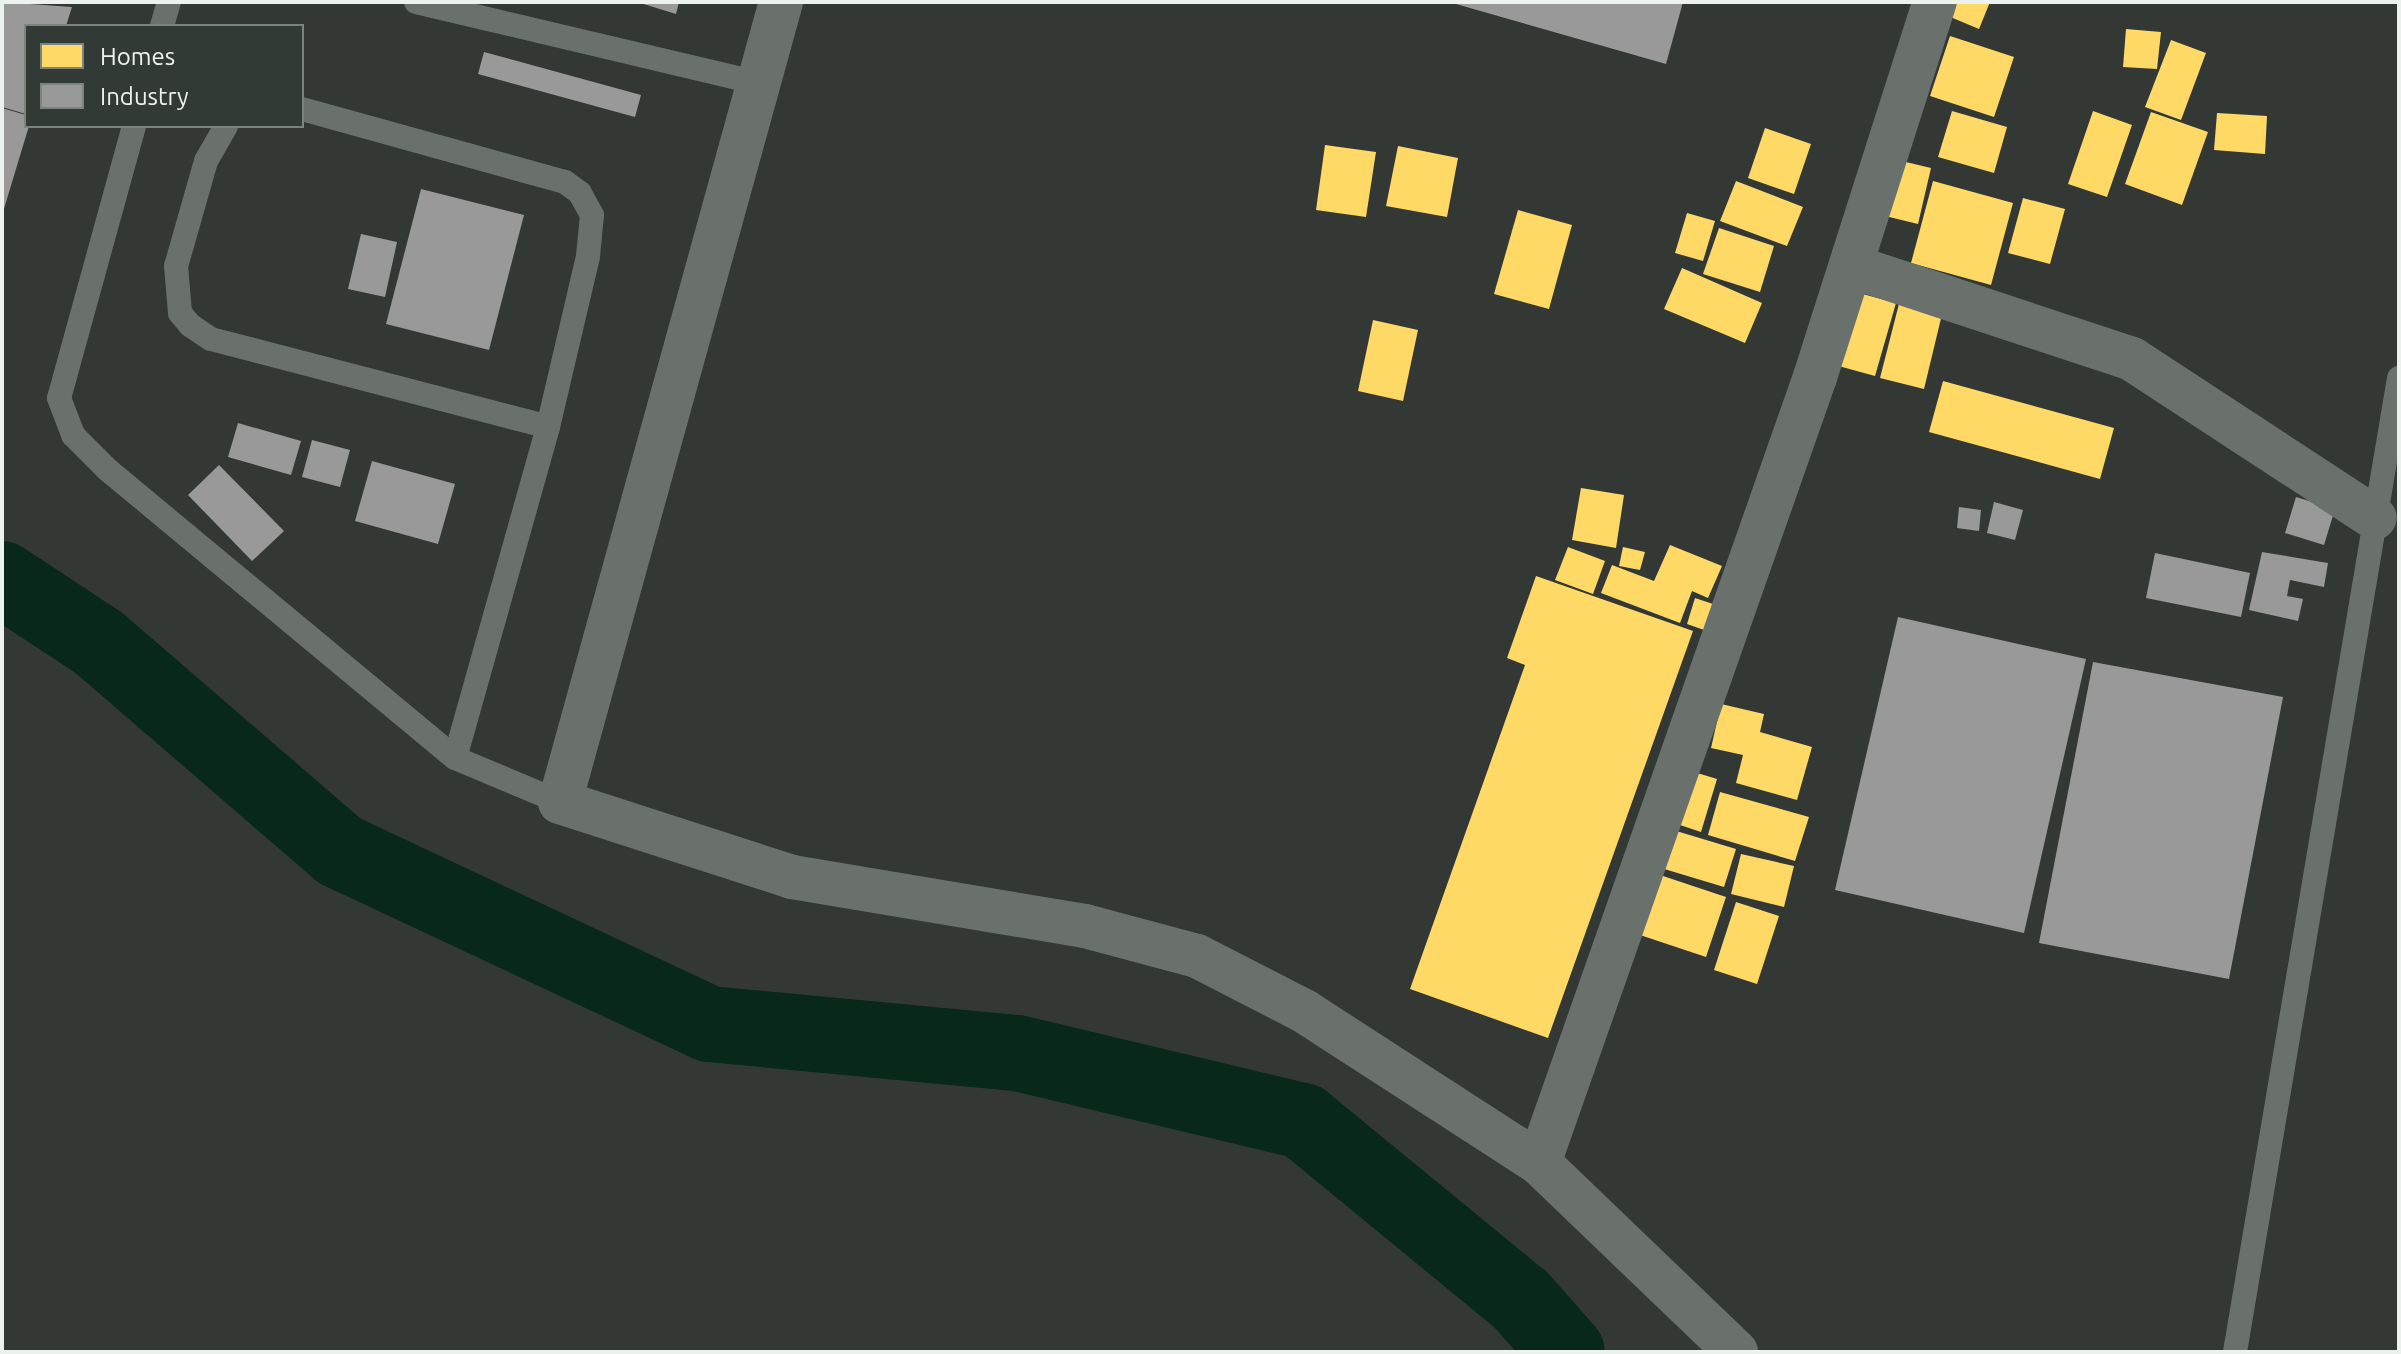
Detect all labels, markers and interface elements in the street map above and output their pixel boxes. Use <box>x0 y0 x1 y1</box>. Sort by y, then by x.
legend <box>24 24 304 128</box>
text: Homes <box>100 43 175 70</box>
text: Industry <box>100 83 189 110</box>

